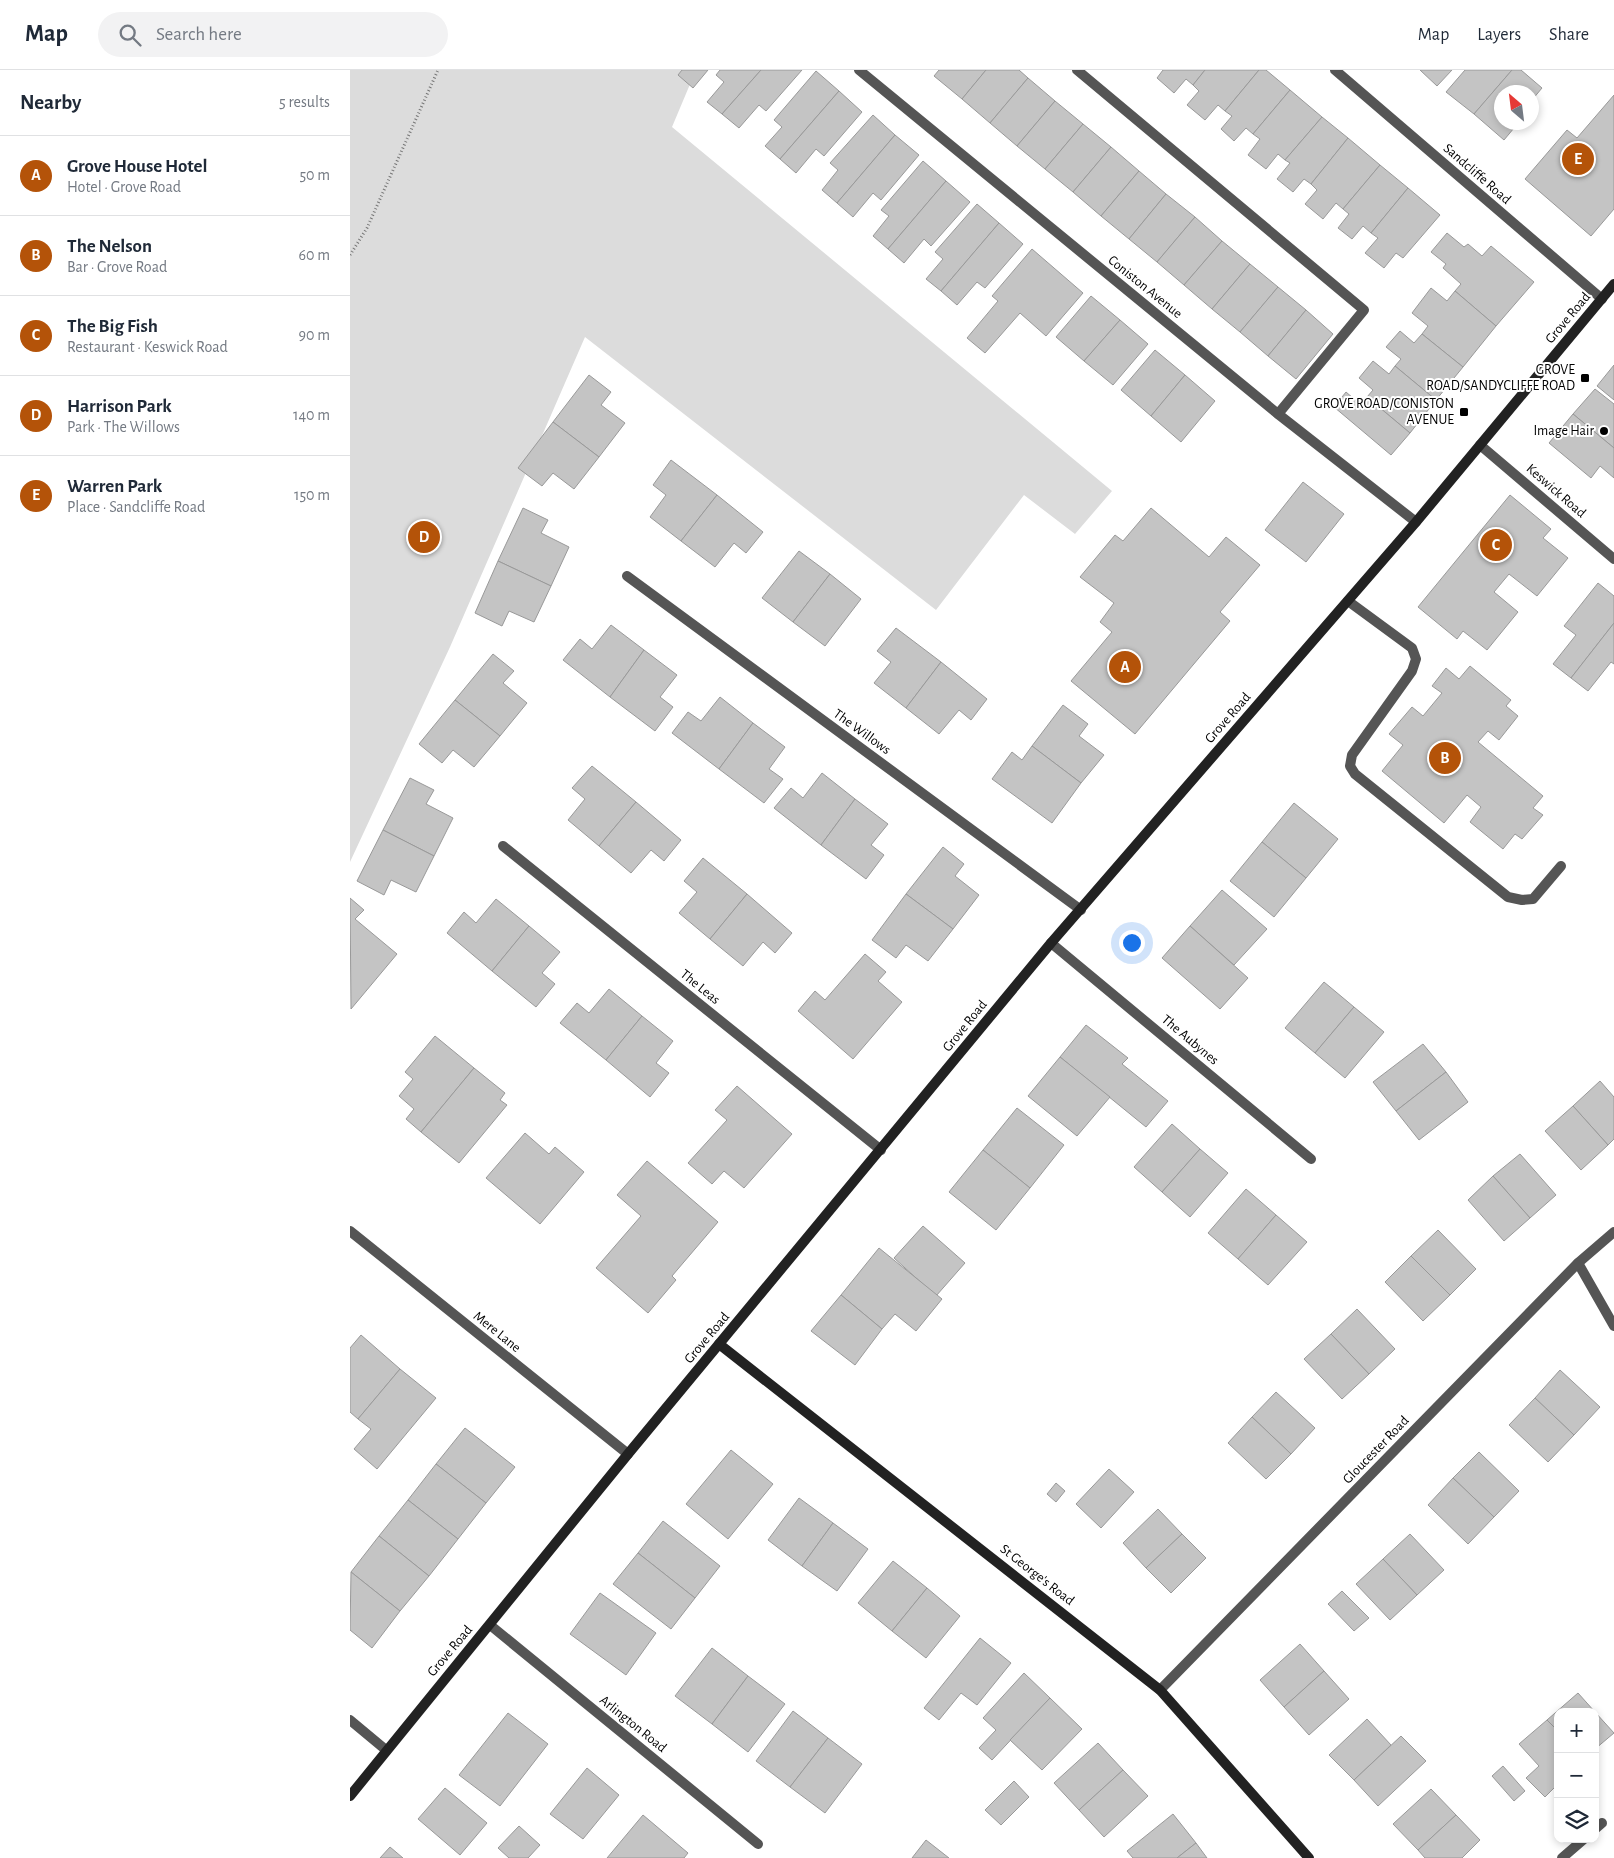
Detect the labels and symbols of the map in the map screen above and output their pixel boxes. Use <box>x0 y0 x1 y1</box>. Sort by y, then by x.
north arrow <box>1494 85 1539 130</box>
pin: E <box>1562 140 1594 178</box>
street label: Sandcliffe Road <box>1441 141 1513 207</box>
street label: Coniston Avenue <box>1105 253 1185 321</box>
street label: Grove Road <box>1543 290 1593 346</box>
place label: GROVE ROAD/SANDYCLIFFE ROAD <box>1426 363 1575 393</box>
marker: GROVE ROAD/SANDYCLIFFE ROAD <box>1579 372 1591 384</box>
place label: GROVE ROAD/CONISTON AVENUE <box>1314 397 1454 427</box>
marker: GROVE ROAD/CONISTON AVENUE <box>1458 406 1470 418</box>
place label: Image Hair <box>1533 424 1594 438</box>
marker: Image Hair <box>1598 425 1610 437</box>
street label: Keswick Road <box>1524 462 1588 520</box>
pin: D <box>408 518 440 556</box>
pin: C <box>1480 526 1512 564</box>
pin: A <box>1109 648 1141 686</box>
street label: Grove Road <box>1202 690 1254 746</box>
street label: The Willows <box>831 707 893 757</box>
pin: B <box>1429 739 1461 777</box>
your location <box>1119 930 1145 956</box>
street label: The Leas <box>678 967 722 1007</box>
street label: Grove Road <box>940 998 990 1054</box>
street label: The Aubynes <box>1159 1012 1221 1068</box>
street label: Mere Lane <box>471 1309 523 1355</box>
street label: Grove Road <box>682 1310 732 1366</box>
street label: Gloucester Road <box>1340 1413 1412 1487</box>
street label: St George's Road <box>997 1542 1077 1608</box>
street label: Grove Road <box>425 1623 475 1679</box>
street label: Arlington Road <box>597 1693 669 1755</box>

